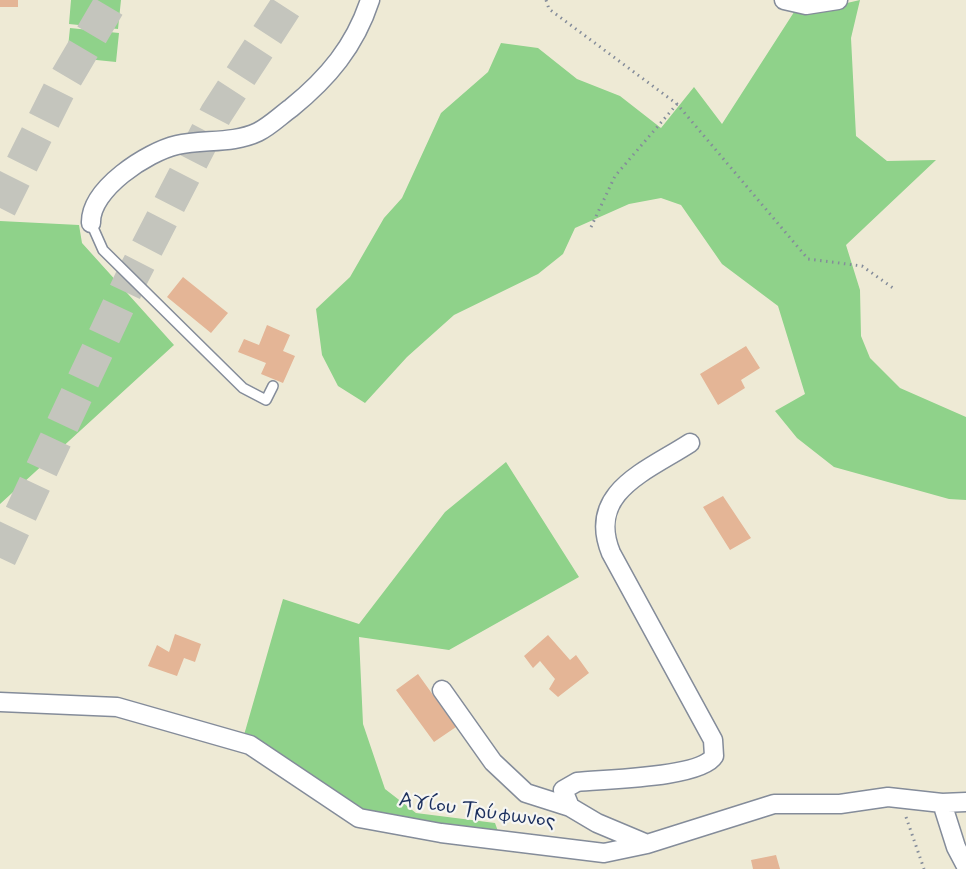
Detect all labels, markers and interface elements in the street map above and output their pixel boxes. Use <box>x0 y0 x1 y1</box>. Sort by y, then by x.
street label: Αγίου Τρύφωνος <box>397 788 557 836</box>

